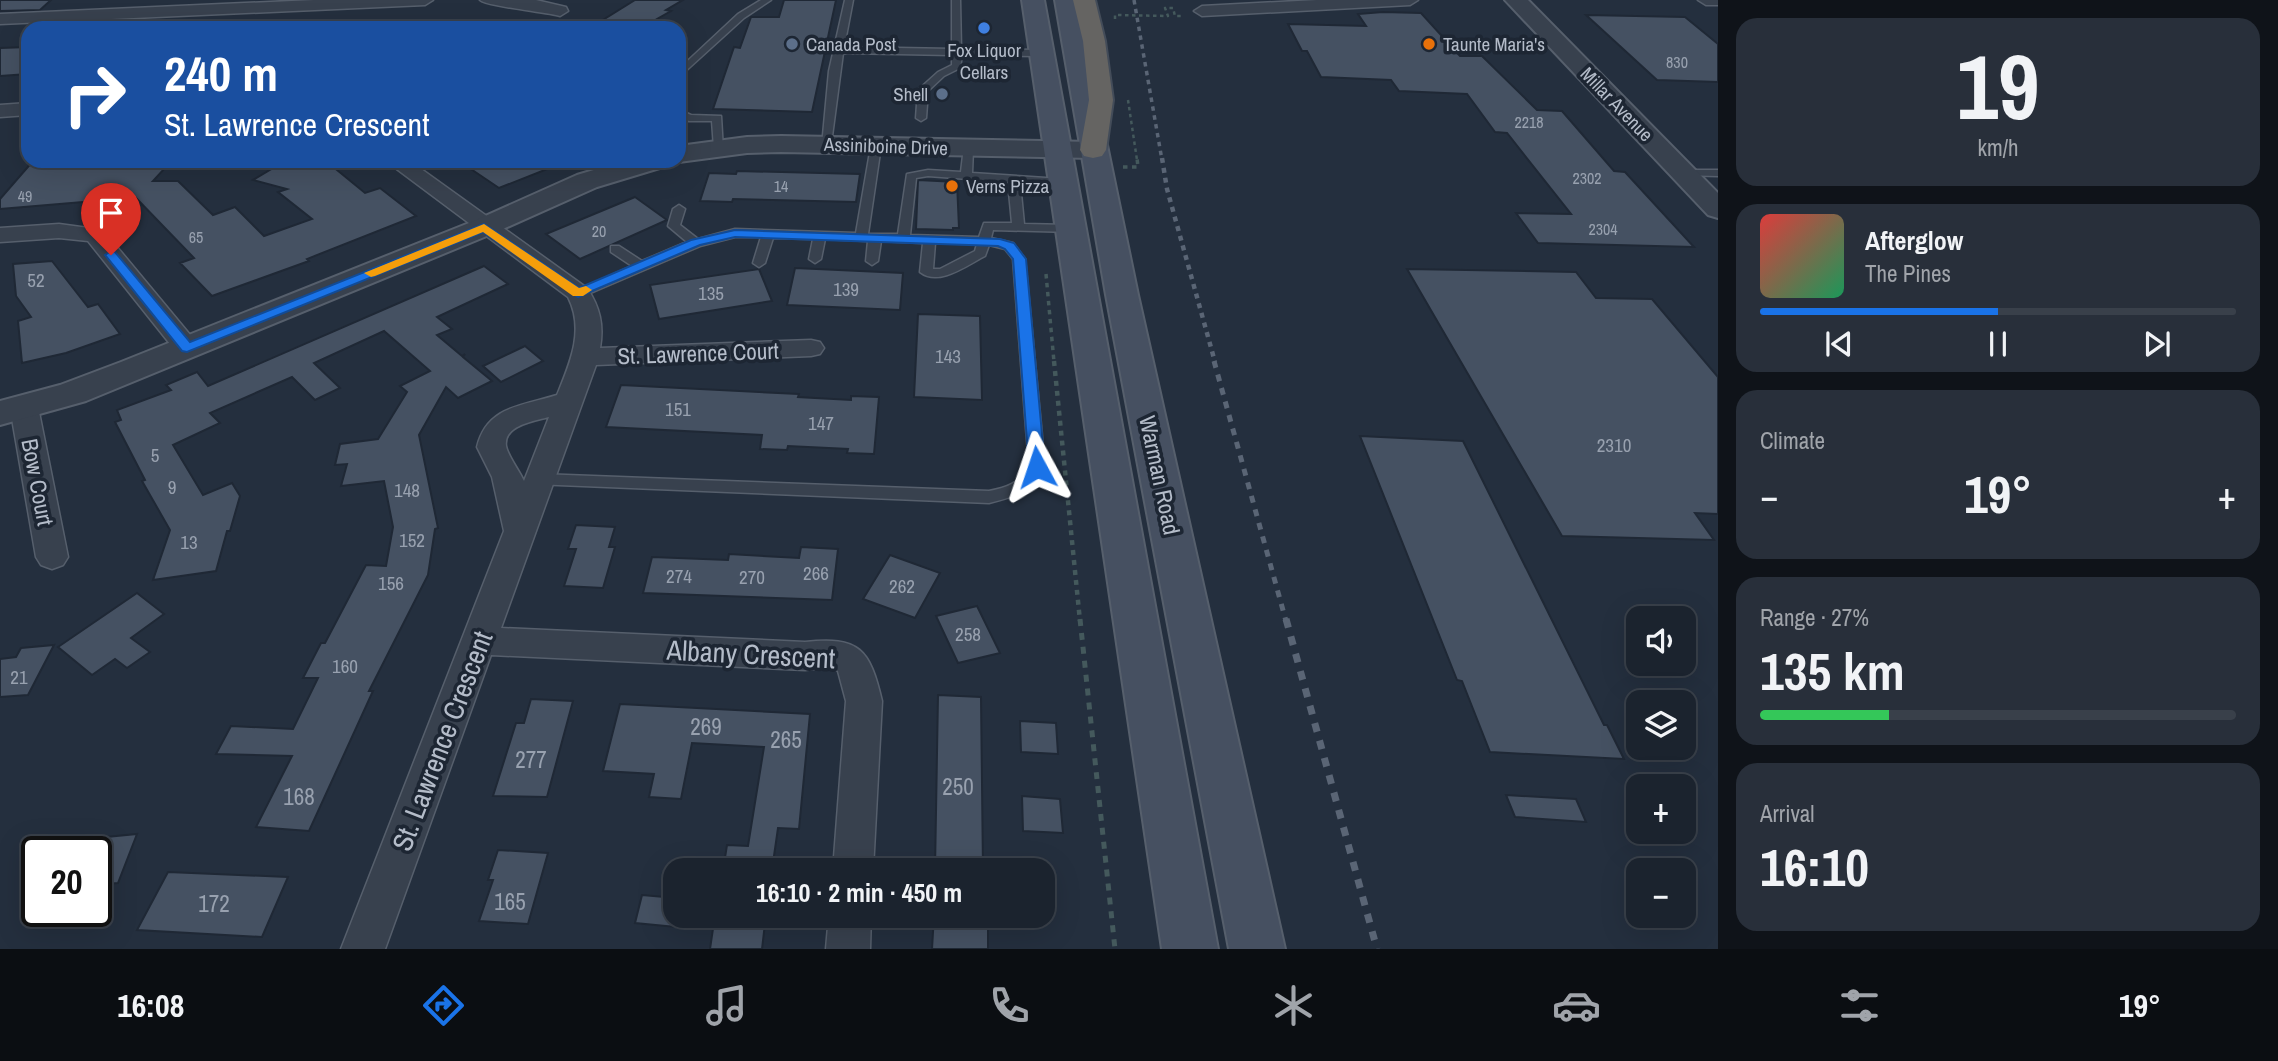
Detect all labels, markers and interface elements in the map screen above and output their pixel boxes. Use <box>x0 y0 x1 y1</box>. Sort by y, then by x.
marker: Fox Liquor Cellars <box>976 20 992 36</box>
text: 19 <box>1957 25 2040 147</box>
place label: Canada Post <box>806 31 897 57</box>
place label: Taunte Maria's <box>1443 31 1545 57</box>
marker: Canada Post <box>784 36 800 52</box>
marker: Taunte Maria's <box>1421 36 1437 52</box>
place label: Fox Liquor Cellars <box>947 37 1022 85</box>
text: 240 m <box>164 40 278 106</box>
icon: right <box>49 49 140 140</box>
house number: 830 <box>1666 51 1688 73</box>
street label: Millar Avenue <box>1575 61 1659 147</box>
place label: Shell <box>893 81 928 107</box>
marker: Shell <box>934 86 950 102</box>
text: St. Lawrence Crescent <box>164 103 429 146</box>
house number: 2218 <box>1514 111 1544 133</box>
street label: Assiniboine Drive <box>823 131 948 161</box>
text: km/h <box>1978 132 2018 163</box>
house number: 2302 <box>1572 167 1602 189</box>
place label: Verns Pizza <box>966 173 1049 199</box>
house number: 14 <box>774 175 788 197</box>
marker: Verns Pizza <box>944 178 960 194</box>
pin <box>81 183 141 255</box>
house number: 49 <box>18 185 32 207</box>
icon: arrive <box>92 194 130 232</box>
house number: 2304 <box>1588 218 1618 240</box>
house number: 20 <box>592 220 606 242</box>
text: Afterglow <box>1865 223 1963 258</box>
house number: 65 <box>189 226 203 248</box>
text: The Pines <box>1865 258 1951 289</box>
house number: 52 <box>27 267 45 293</box>
house number: 139 <box>833 276 859 302</box>
house number: 135 <box>698 280 724 306</box>
icon: previous <box>1820 325 1858 363</box>
icon: pause <box>1979 325 2017 363</box>
icon: next <box>2138 325 2176 363</box>
street label: St. Lawrence Court <box>617 335 779 371</box>
house number: 143 <box>935 343 961 369</box>
house number: 151 <box>665 396 691 422</box>
house number: 147 <box>808 410 834 436</box>
street label: Warman Road <box>1132 413 1188 537</box>
text: Climate <box>1760 425 1825 456</box>
position arrow <box>1000 430 1074 504</box>
house number: 2310 <box>1597 432 1631 458</box>
street label: Bow Court <box>14 436 62 528</box>
house number: 5 <box>151 442 160 468</box>
text: 19° <box>1964 459 2032 529</box>
text: − <box>1760 470 1778 521</box>
text: + <box>2218 470 2236 521</box>
house number: 9 <box>168 474 176 500</box>
house number: 148 <box>394 477 420 503</box>
house number: 152 <box>399 527 425 553</box>
house number: 13 <box>180 529 198 555</box>
house number: 266 <box>803 560 829 586</box>
house number: 274 <box>666 563 692 589</box>
house number: 270 <box>739 564 765 590</box>
house number: 156 <box>378 570 404 596</box>
house number: 262 <box>889 573 915 599</box>
text: Range · 27% <box>1760 602 1869 633</box>
map controls <box>1626 606 1696 928</box>
button: sound <box>1626 606 1696 676</box>
house number: 258 <box>955 621 981 647</box>
street label: St. Lawrence Crescent <box>383 626 501 856</box>
street label: Albany Crescent <box>665 631 836 677</box>
text: 135 km <box>1760 636 1905 706</box>
house number: 160 <box>332 653 358 679</box>
house number: 21 <box>10 664 28 690</box>
button: layers <box>1626 690 1696 760</box>
house number: 269 <box>690 711 722 742</box>
house number: 265 <box>770 724 802 755</box>
house number: 277 <box>515 744 547 775</box>
house number: 250 <box>942 771 974 802</box>
button: + <box>1626 774 1696 844</box>
house number: 168 <box>283 781 315 812</box>
text: Arrival <box>1760 798 1815 829</box>
text: 16:10 <box>1760 832 1869 902</box>
speed limit sign: 20 <box>21 836 112 927</box>
button: − <box>1626 858 1696 928</box>
text: 16:10 · 2 min · 450 m <box>756 875 962 910</box>
house number: 165 <box>494 886 526 917</box>
house number: 172 <box>198 888 230 919</box>
icon: directions <box>419 981 468 1030</box>
icon: music <box>702 981 751 1030</box>
icon: phone <box>985 981 1034 1030</box>
icon: climate <box>1269 981 1318 1030</box>
icon: car <box>1552 981 1601 1030</box>
icon: filters <box>1835 981 1884 1030</box>
text: 16:08 <box>117 984 184 1027</box>
text: 19° <box>2119 984 2161 1027</box>

